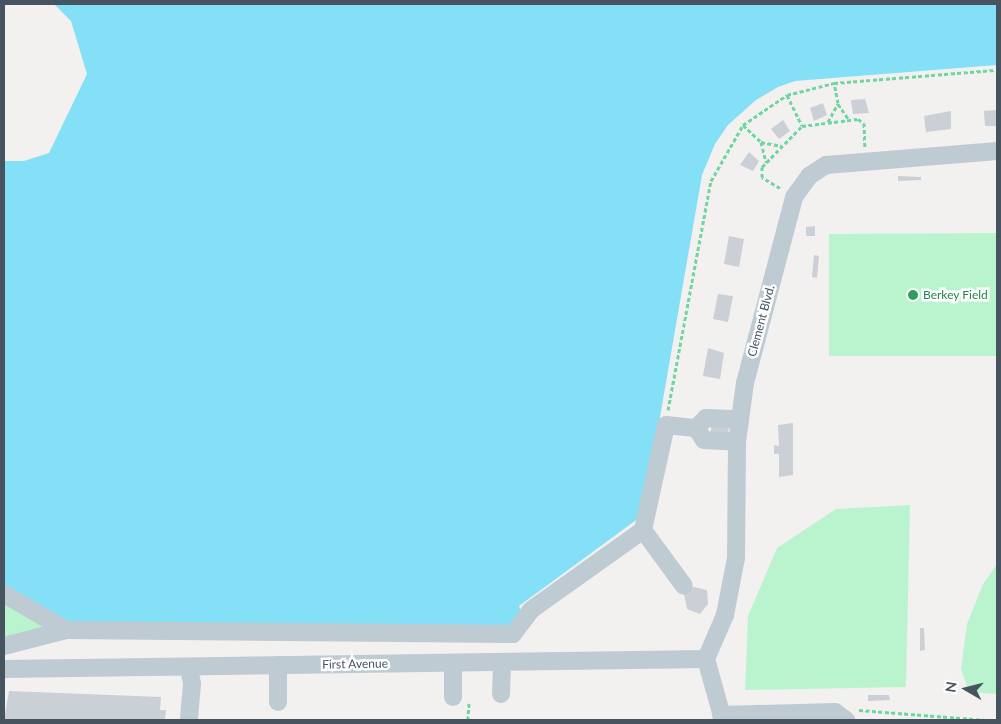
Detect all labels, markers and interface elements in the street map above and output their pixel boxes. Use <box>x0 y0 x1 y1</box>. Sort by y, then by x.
street label: Clement Blvd. <box>745 284 777 358</box>
place label: Berkey Field <box>923 288 988 302</box>
marker: Berkey Field <box>907 289 919 301</box>
street label: First Avenue <box>322 656 388 672</box>
north arrow <box>941 664 991 714</box>
text: N <box>941 680 960 693</box>

